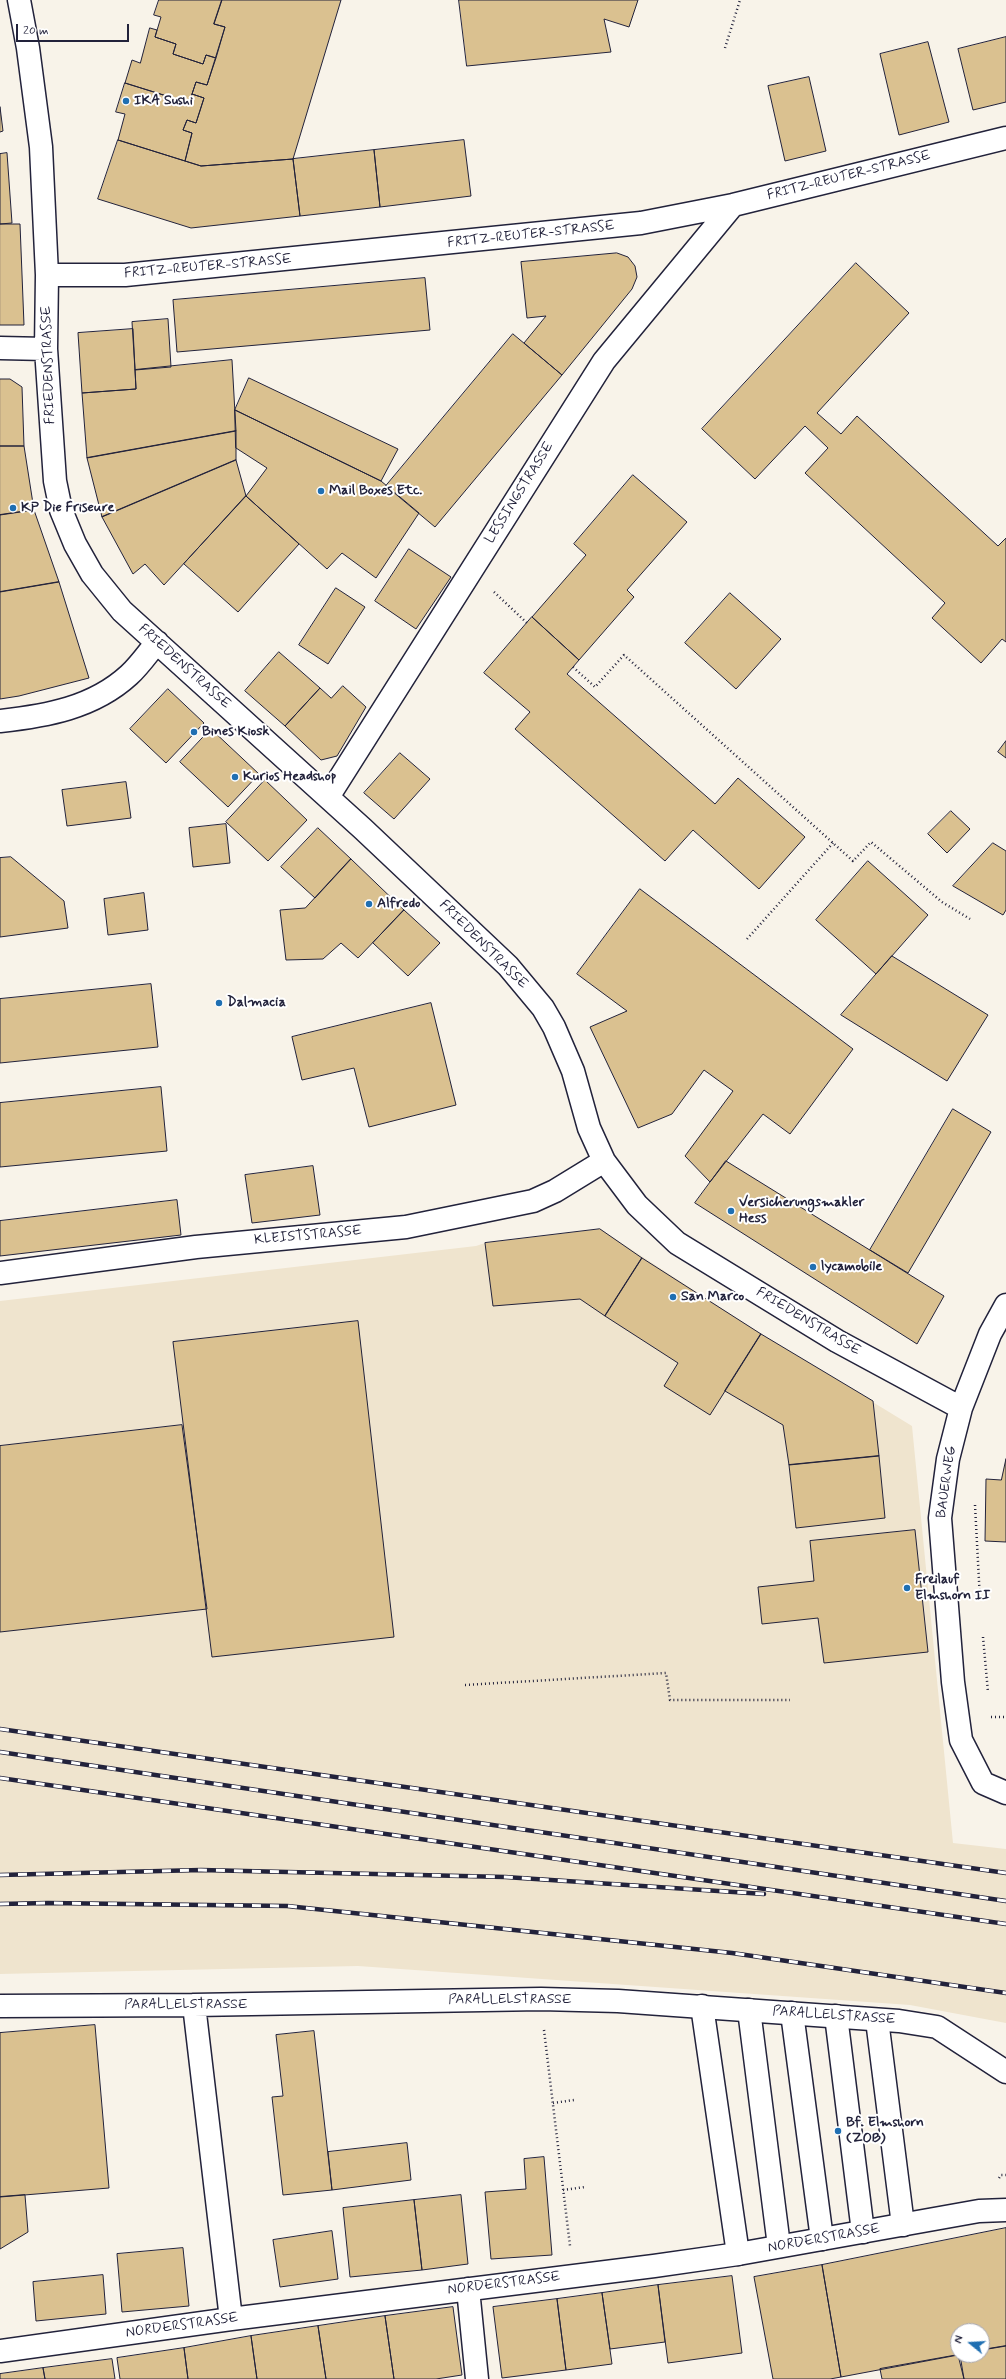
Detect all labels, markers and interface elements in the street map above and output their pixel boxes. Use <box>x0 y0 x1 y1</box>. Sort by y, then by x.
scale bar <box>18 16 131 42</box>
text: 20 m <box>23 23 49 39</box>
place label: IKA Sushi <box>134 93 193 109</box>
marker: IKA Sushi <box>121 96 131 106</box>
street label: FRITZ-REUTER-STRASSE <box>765 148 933 204</box>
street label: FRITZ-REUTER-STRASSE <box>447 218 615 252</box>
street label: FRITZ-REUTER-STRASSE <box>124 251 292 283</box>
street label: FRIEDENSTRASSE <box>39 305 59 425</box>
street label: LESSINGSTRASSE <box>482 439 558 547</box>
place label: Mail Boxes Etc. <box>329 483 422 499</box>
marker: Mail Boxes Etc. <box>316 486 326 496</box>
place label: KP Die Friseure <box>21 500 114 516</box>
marker: KP Die Friseure <box>8 503 18 513</box>
street label: FRIEDENSTRASSE <box>134 621 234 713</box>
place label: Bines Kiosk <box>202 724 269 740</box>
marker: Bines Kiosk <box>189 727 199 737</box>
place label: Kurios Headshop <box>243 769 336 785</box>
marker: Kurios Headshop <box>230 772 240 782</box>
place label: Alfredo <box>377 896 420 912</box>
street label: FRIEDENSTRASSE <box>435 897 531 993</box>
marker: Alfredo <box>364 899 374 909</box>
place label: Dalmacia <box>227 995 286 1011</box>
marker: Dalmacia <box>214 998 224 1008</box>
place label: Versicherungsmakler Hess <box>739 1195 864 1228</box>
marker: Versicherungsmakler Hess <box>726 1206 736 1216</box>
street label: KLEISTSTRASSE <box>253 1223 363 1249</box>
place label: lycamobile <box>821 1259 882 1275</box>
marker: lycamobile <box>808 1262 818 1272</box>
street label: FRIEDENSTRASSE <box>753 1284 863 1360</box>
place label: San Marco <box>681 1289 744 1305</box>
marker: San Marco <box>668 1292 678 1302</box>
street label: BAUERWEG <box>934 1445 960 1519</box>
place label: Freilauf Elmshorn II <box>915 1572 990 1604</box>
marker: Freilauf Elmshorn II <box>902 1583 912 1593</box>
street label: PARALLELSTRASSE <box>448 1992 572 2008</box>
street label: PARALLELSTRASSE <box>124 1997 248 2013</box>
street label: PARALLELSTRASSE <box>772 2003 896 2029</box>
place label: Bf. Elmshorn (ZOB) <box>846 2115 924 2148</box>
marker: Bf. Elmshorn (ZOB) <box>833 2126 843 2136</box>
street label: NORDERSTRASSE <box>767 2221 881 2257</box>
street label: NORDERSTRASSE <box>447 2269 561 2299</box>
street label: NORDERSTRASSE <box>125 2310 239 2342</box>
north arrow <box>950 2323 990 2363</box>
text: N <box>952 2334 967 2345</box>

